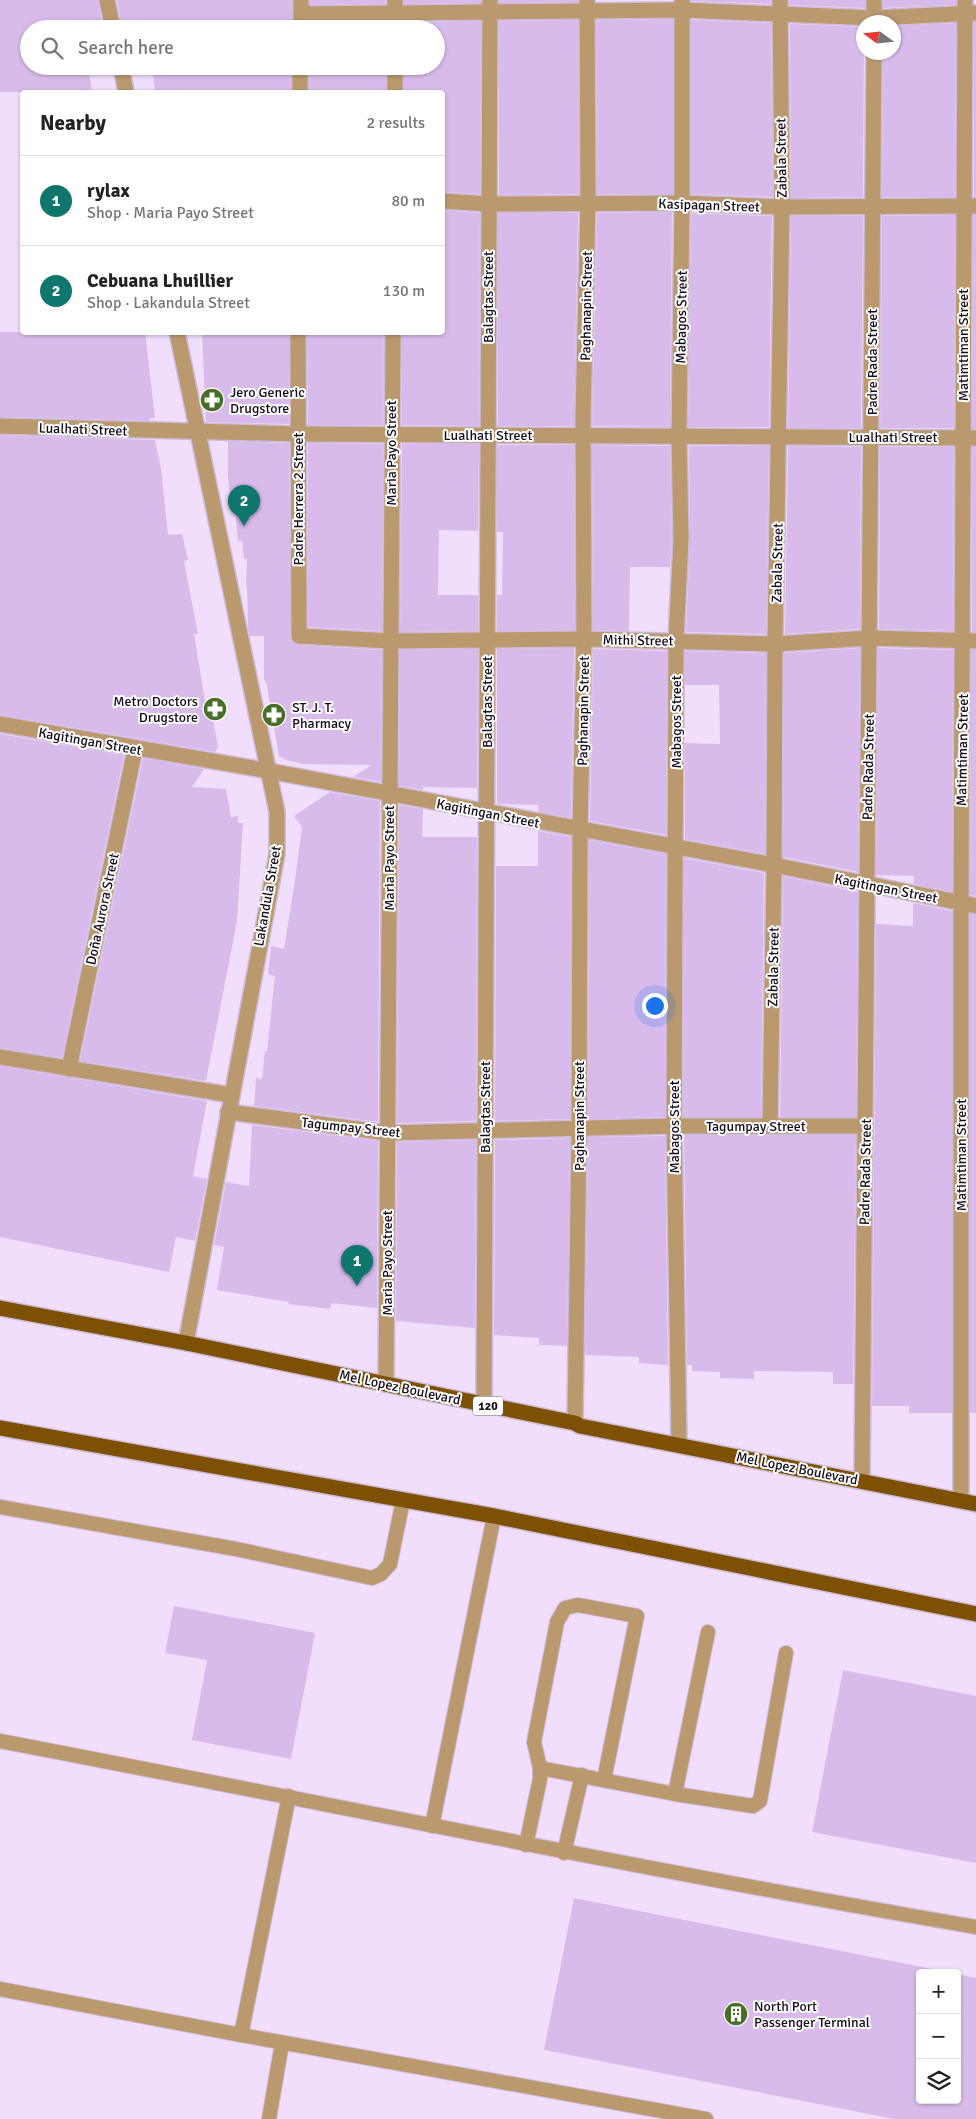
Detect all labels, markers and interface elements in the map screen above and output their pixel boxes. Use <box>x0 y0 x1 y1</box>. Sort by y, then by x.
north arrow <box>856 15 901 60</box>
search box <box>20 20 445 75</box>
icon: search <box>38 34 66 62</box>
text: Search here <box>78 36 174 60</box>
text: Nearby <box>40 110 106 136</box>
text: 2 results <box>366 113 425 133</box>
street label: Zabala Street <box>772 118 791 198</box>
text: rylax <box>87 179 130 203</box>
text: 1 <box>52 191 60 211</box>
text: 80 m <box>391 191 425 211</box>
street label: Kasipagan Street <box>658 195 760 216</box>
text: Shop · Maria Payo Street <box>87 203 254 223</box>
street label: Balagtas Street <box>480 251 497 343</box>
street label: Paghanapin Street <box>577 251 596 361</box>
text: Cebuana Lhuillier <box>87 269 233 293</box>
street label: Mabagos Street <box>672 270 691 364</box>
text: 2 <box>52 281 60 301</box>
text: 130 m <box>383 281 425 301</box>
street label: Matimtiman Street <box>955 289 972 401</box>
text: Shop · Lakandula Street <box>87 293 250 313</box>
street label: Padre Rada Street <box>864 309 881 415</box>
place label: Jero Generic Drugstore <box>230 384 305 417</box>
pharmacy icon: Jero Generic Drugstore <box>199 387 225 413</box>
street label: Maria Payo Street <box>383 400 400 506</box>
street label: Lualhati Street <box>38 419 128 440</box>
street label: Lualhati Street <box>444 427 532 444</box>
street label: Lualhati Street <box>849 429 937 446</box>
street label: Padre Herrera 2 Street <box>290 432 307 565</box>
pin: 2 <box>228 485 260 526</box>
street label: Zabala Street <box>768 523 787 603</box>
street label: Mithi Street <box>602 631 674 650</box>
street label: Balagtas Street <box>479 656 496 748</box>
street label: Paghanapin Street <box>574 656 593 766</box>
street label: Mabagos Street <box>668 675 685 769</box>
place label: Metro Doctors Drugstore <box>113 693 198 726</box>
street label: Matimtiman Street <box>953 694 972 806</box>
pharmacy icon: Metro Doctors Drugstore <box>202 696 228 722</box>
place label: ST. J. T. Pharmacy <box>292 699 352 732</box>
pharmacy icon: ST. J. T. Pharmacy <box>261 702 287 728</box>
street label: Padre Rada Street <box>859 714 878 820</box>
street label: Kagitingan Street <box>37 724 143 759</box>
street label: Kagitingan Street <box>435 795 541 832</box>
street label: Maria Payo Street <box>381 805 398 911</box>
street label: Lakandula Street <box>250 844 285 948</box>
street label: Doña Aurora Street <box>82 851 123 967</box>
street label: Kagitingan Street <box>833 870 939 907</box>
street label: Zabala Street <box>764 927 783 1007</box>
your location <box>642 993 668 1019</box>
street label: Balagtas Street <box>477 1061 494 1153</box>
street label: Paghanapin Street <box>571 1061 588 1171</box>
street label: Mabagos Street <box>666 1080 683 1174</box>
street label: Matimtiman Street <box>953 1099 970 1211</box>
street label: Tagumpay Street <box>301 1114 401 1141</box>
street label: Tagumpay Street <box>706 1118 806 1135</box>
street label: Padre Rada Street <box>856 1119 875 1225</box>
street label: Maria Payo Street <box>379 1210 396 1316</box>
pin: 1 <box>341 1245 373 1286</box>
street label: Mel Lopez Boulevard <box>338 1366 462 1409</box>
road number: 120 <box>473 1396 503 1415</box>
street label: Mel Lopez Boulevard <box>735 1448 859 1489</box>
map controls <box>916 1969 961 2104</box>
button: + <box>916 1969 961 2014</box>
place label: North Port Passenger Terminal <box>754 1998 870 2031</box>
building icon: North Port Passenger Terminal <box>723 2001 749 2027</box>
button: − <box>916 2014 961 2059</box>
button: layers <box>916 2059 961 2104</box>

